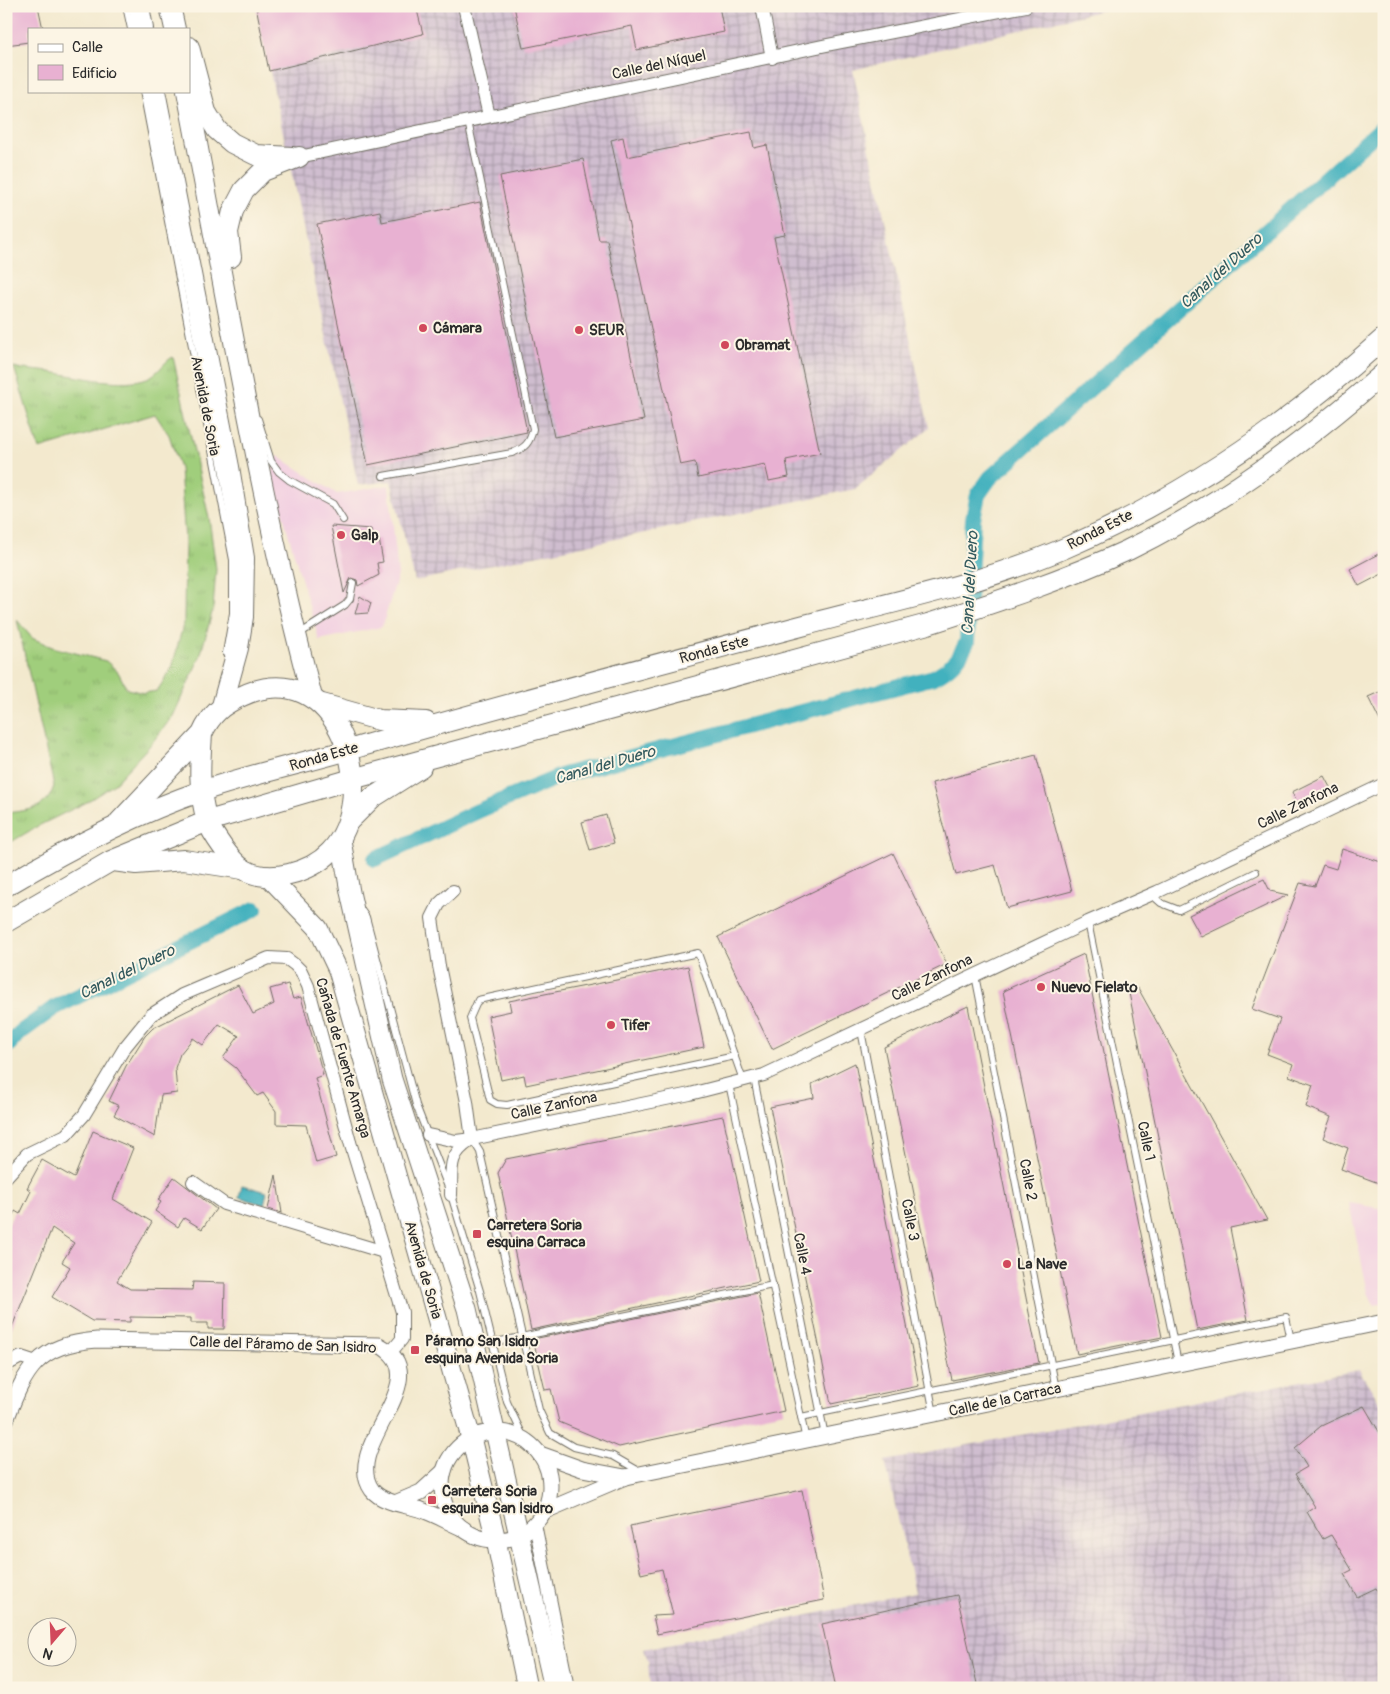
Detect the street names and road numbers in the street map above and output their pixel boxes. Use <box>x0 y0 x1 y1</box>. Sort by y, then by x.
street label: Calle del Níquel <box>610 46 708 84</box>
street label: Avenida de Soria <box>186 354 224 458</box>
street label: Ronda Este <box>1064 505 1136 554</box>
street label: Ronda Este <box>677 632 751 668</box>
street label: Ronda Este <box>287 738 361 776</box>
street label: Calle Zanfona <box>1254 778 1342 834</box>
street label: Calle Zanfona <box>888 950 976 1006</box>
street label: Cañada de Fuente Amarga <box>311 976 375 1140</box>
street label: Calle Zanfona <box>509 1088 599 1124</box>
street label: Calle 1 <box>1133 1120 1159 1162</box>
street label: Calle 2 <box>1015 1157 1041 1203</box>
street label: Calle 3 <box>897 1197 923 1243</box>
street label: Avenida de Soria <box>400 1219 446 1321</box>
street label: Calle 4 <box>789 1231 815 1277</box>
street label: Calle del Páramo de San Isidro <box>189 1332 377 1358</box>
street label: Calle de la Carraca <box>947 1379 1063 1421</box>

